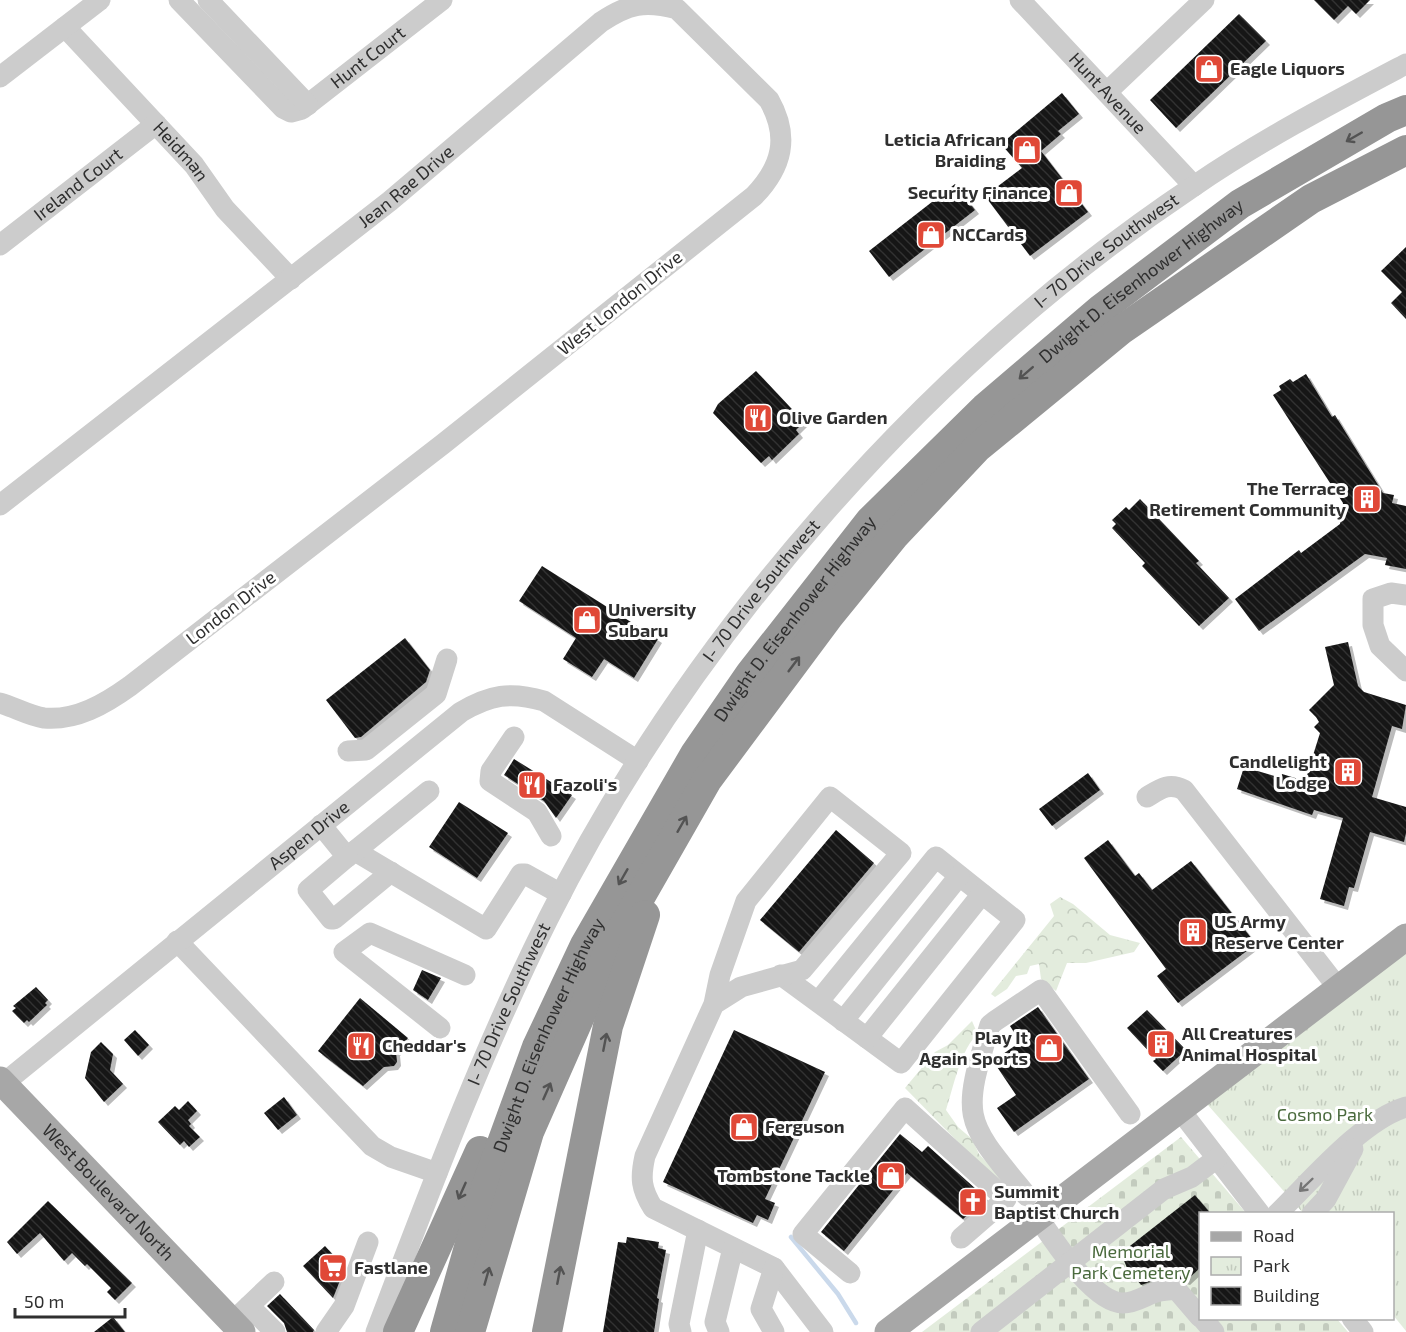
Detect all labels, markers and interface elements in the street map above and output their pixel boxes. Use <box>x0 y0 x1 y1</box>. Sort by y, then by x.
street label: Hunt Court <box>326 21 409 93</box>
street label: Hunt Avenue <box>1065 47 1152 138</box>
shop icon: Eagle Liquors <box>1193 53 1225 85</box>
place label: Eagle Liquors <box>1230 57 1345 79</box>
street label: Heidman <box>149 116 214 185</box>
place label: Leticia African Braiding <box>884 128 1007 171</box>
one-way arrow <box>1346 132 1363 144</box>
shop icon: Leticia African Braiding <box>1011 134 1043 166</box>
street label: Jean Rae Drive <box>353 140 458 232</box>
street label: Ireland Court <box>29 142 126 225</box>
shop icon: Security Finance <box>1053 177 1085 209</box>
place label: Security Finance <box>908 181 1048 203</box>
street label: I- 70 Drive Southwest <box>1029 188 1183 312</box>
street label: Dwight D. Eisenhower Highway <box>1034 193 1248 367</box>
shop icon: NCCards <box>915 219 947 251</box>
place label: NCCards <box>952 223 1024 245</box>
street label: West London Drive <box>553 245 686 359</box>
one-way arrow <box>1019 366 1034 380</box>
restaurant icon: Olive Garden <box>742 402 774 434</box>
place label: Olive Garden <box>779 406 888 428</box>
place label: The Terrace Retirement Community <box>1149 477 1347 520</box>
building icon: The Terrace Retirement Community <box>1351 483 1383 515</box>
street label: Dwight D. Eisenhower Highway <box>709 510 880 726</box>
street label: I- 70 Drive Southwest <box>697 514 824 666</box>
street label: London Drive <box>181 565 280 649</box>
place label: University Subaru <box>608 598 697 641</box>
shop icon: University Subaru <box>571 604 603 636</box>
one-way arrow <box>788 656 800 672</box>
place label: Candlelight Lodge <box>1229 750 1328 793</box>
building icon: Candlelight Lodge <box>1332 756 1364 788</box>
restaurant icon: Fazoli's <box>516 769 548 801</box>
place label: Fazoli's <box>553 773 617 795</box>
street label: Aspen Drive <box>264 795 353 874</box>
one-way arrow <box>677 815 689 832</box>
one-way arrow <box>617 868 629 885</box>
place label: US Army Reserve Center <box>1214 910 1344 953</box>
street label: Dwight D. Eisenhower Highway <box>488 913 609 1155</box>
building icon: US Army Reserve Center <box>1177 916 1209 948</box>
street label: I- 70 Drive Southwest <box>462 919 555 1088</box>
place label: All Creatures Animal Hospital <box>1182 1022 1317 1065</box>
place label: Play It Again Sports <box>919 1026 1029 1069</box>
building icon: All Creatures Animal Hospital <box>1145 1028 1177 1060</box>
restaurant icon: Cheddar's <box>345 1030 377 1062</box>
shop icon: Play It Again Sports <box>1033 1032 1065 1064</box>
one-way arrow <box>600 1033 611 1053</box>
place label: Cheddar's <box>382 1034 466 1056</box>
one-way arrow <box>542 1082 554 1100</box>
park label: Cosmo Park <box>1277 1103 1373 1125</box>
shop icon: Ferguson <box>728 1111 760 1143</box>
place label: Ferguson <box>765 1115 845 1137</box>
street label: West Boulevard North <box>38 1119 180 1265</box>
shop icon: Tombstone Tackle <box>875 1160 907 1192</box>
place label: Tombstone Tackle <box>717 1164 870 1186</box>
one-way arrow <box>1299 1178 1314 1192</box>
place label: Summit Baptist Church <box>994 1180 1119 1223</box>
one-way arrow <box>456 1181 467 1200</box>
church icon: Summit Baptist Church <box>957 1186 989 1218</box>
legend <box>1199 1212 1394 1320</box>
text: Road <box>1253 1224 1294 1246</box>
park label: Memorial Park Cemetery <box>1071 1240 1191 1283</box>
supermarket icon: Fastlane <box>317 1252 349 1284</box>
text: Park <box>1253 1254 1290 1276</box>
place label: Fastlane <box>354 1256 428 1278</box>
one-way arrow <box>554 1265 565 1285</box>
one-way arrow <box>482 1267 493 1286</box>
scale bar <box>15 1281 124 1319</box>
text: Building <box>1253 1284 1320 1306</box>
text: 50 m <box>24 1290 64 1312</box>

